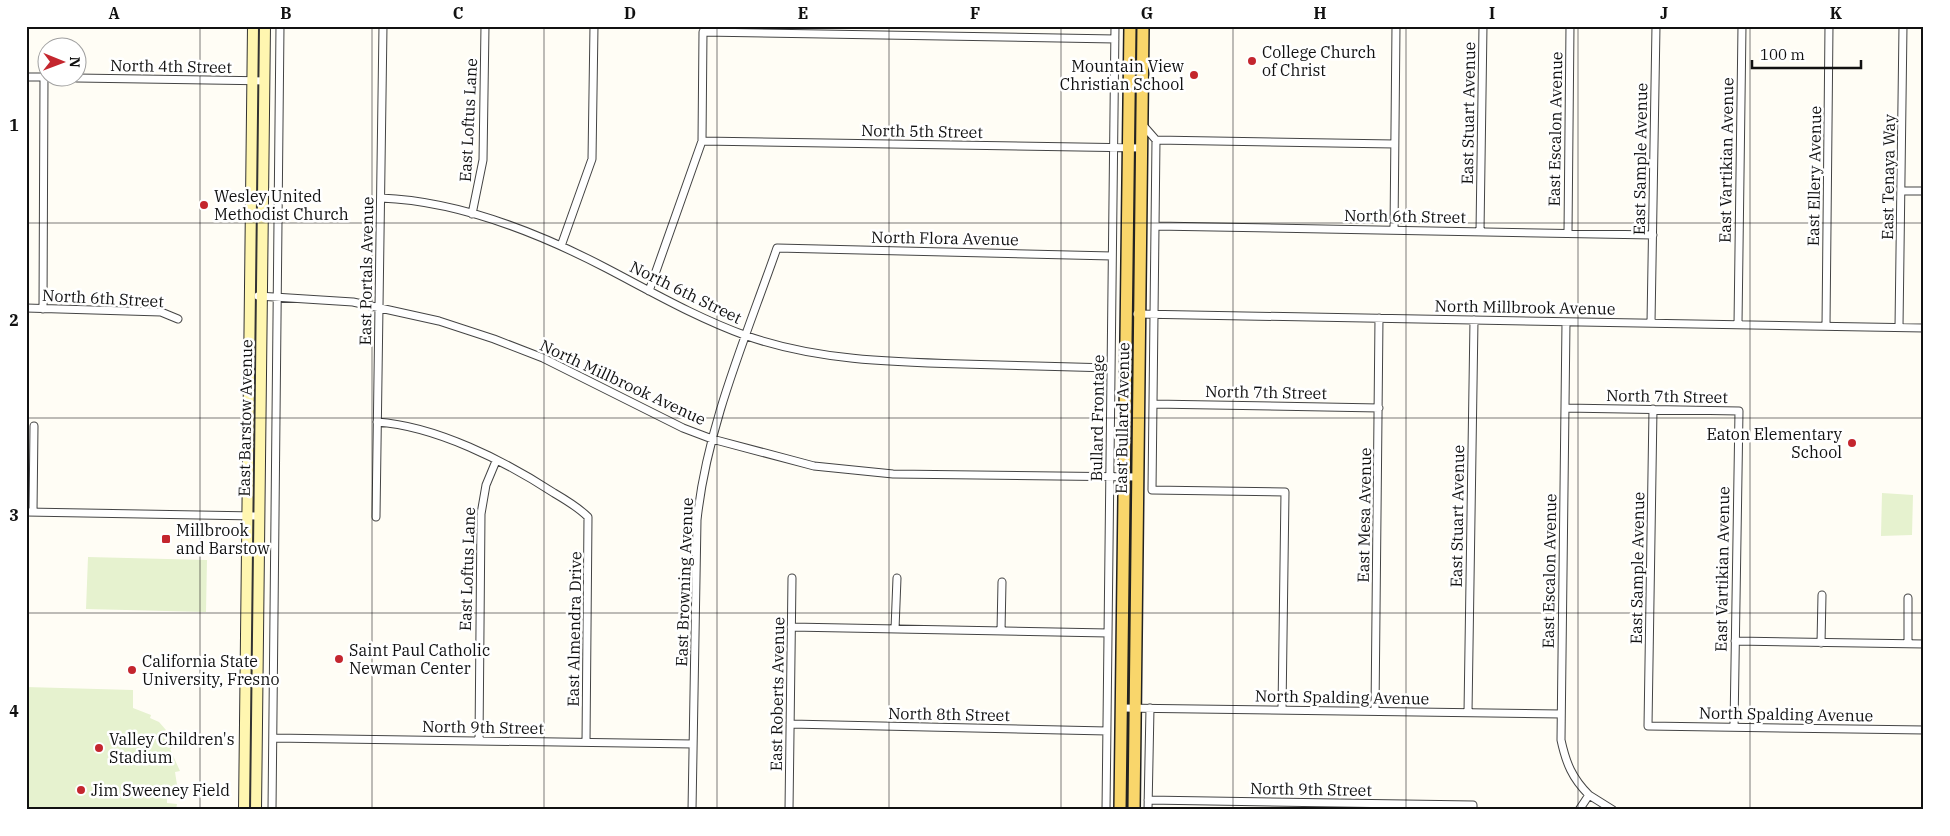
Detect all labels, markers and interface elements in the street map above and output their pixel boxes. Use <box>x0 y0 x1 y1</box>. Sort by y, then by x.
text: A <box>108 3 120 23</box>
text: B <box>280 3 292 23</box>
text: C <box>453 3 463 23</box>
text: D <box>624 3 636 23</box>
text: E <box>798 3 808 23</box>
text: F <box>970 3 980 23</box>
text: G <box>1141 3 1153 23</box>
text: H <box>1314 3 1327 23</box>
text: I <box>1489 3 1495 23</box>
text: J <box>1660 3 1668 23</box>
text: K <box>1830 3 1843 23</box>
north arrow <box>38 38 88 88</box>
scale bar <box>1752 38 1861 70</box>
place label: College Church of Christ <box>1262 42 1376 80</box>
street label: East Stuart Avenue <box>1457 42 1479 184</box>
text: 100 m <box>1760 45 1805 64</box>
street label: East Escalon Avenue <box>1544 51 1566 207</box>
street label: North 4th Street <box>110 55 232 77</box>
marker: College Church of Christ <box>1246 55 1258 67</box>
place label: Mountain View Christian School <box>1060 56 1185 94</box>
text: N <box>66 57 84 68</box>
street label: East Loftus Lane <box>455 58 481 182</box>
marker: Mountain View Christian School <box>1188 69 1200 81</box>
street label: East Vartikian Avenue <box>1715 77 1737 243</box>
street label: East Sample Avenue <box>1629 83 1651 235</box>
street label: East Ellery Avenue <box>1803 106 1825 246</box>
street label: East Tenaya Way <box>1877 114 1899 240</box>
text: 1 <box>9 115 19 135</box>
street label: North 5th Street <box>861 120 983 142</box>
place label: Wesley United Methodist Church <box>214 186 349 224</box>
street label: East Portals Avenue <box>355 196 377 346</box>
marker: Wesley United Methodist Church <box>198 199 210 211</box>
street label: North 6th Street <box>1344 205 1466 227</box>
street label: North Flora Avenue <box>871 227 1019 249</box>
street label: North 6th Street <box>627 256 745 328</box>
street label: North 6th Street <box>42 285 165 311</box>
street label: North Millbrook Avenue <box>1434 295 1616 319</box>
text: 2 <box>9 310 19 330</box>
street label: North Millbrook Avenue <box>537 335 709 429</box>
street label: East Barstow Avenue <box>234 339 256 497</box>
street label: East Bullard Avenue <box>1111 342 1133 494</box>
street label: Bullard Frontage <box>1086 354 1108 482</box>
street label: North 7th Street <box>1205 381 1327 403</box>
street label: North 7th Street <box>1606 385 1728 407</box>
place label: Eaton Elementary School <box>1706 424 1842 462</box>
marker: Eaton Elementary School <box>1846 437 1858 449</box>
street label: East Stuart Avenue <box>1446 445 1468 587</box>
street label: East Mesa Avenue <box>1353 447 1375 583</box>
street label: East Vartikian Avenue <box>1711 486 1733 652</box>
street label: East Sample Avenue <box>1626 492 1648 644</box>
street label: East Escalon Avenue <box>1538 493 1560 649</box>
street label: East Browning Avenue <box>671 497 697 667</box>
text: 3 <box>9 505 19 525</box>
street label: East Loftus Lane <box>455 507 479 631</box>
place label: Millbrook and Barstow <box>176 520 270 558</box>
marker: Millbrook and Barstow <box>160 533 172 545</box>
street label: East Almendra Drive <box>563 551 585 707</box>
street label: East Roberts Avenue <box>766 617 788 771</box>
place label: Saint Paul Catholic Newman Center <box>349 640 490 678</box>
place label: California State University, Fresno <box>142 651 279 689</box>
marker: Saint Paul Catholic Newman Center <box>333 653 345 665</box>
marker: California State University, Fresno <box>126 664 138 676</box>
street label: North Spalding Avenue <box>1255 685 1429 709</box>
text: 4 <box>9 701 19 721</box>
street label: North Spalding Avenue <box>1699 702 1873 726</box>
street label: North 8th Street <box>888 703 1010 725</box>
street label: North 9th Street <box>422 716 544 738</box>
place label: Valley Children's Stadium <box>109 729 235 767</box>
marker: Valley Children's Stadium <box>93 742 105 754</box>
street label: North 9th Street <box>1250 778 1372 800</box>
place label: Jim Sweeney Field <box>91 780 230 800</box>
marker: Jim Sweeney Field <box>75 784 87 796</box>

